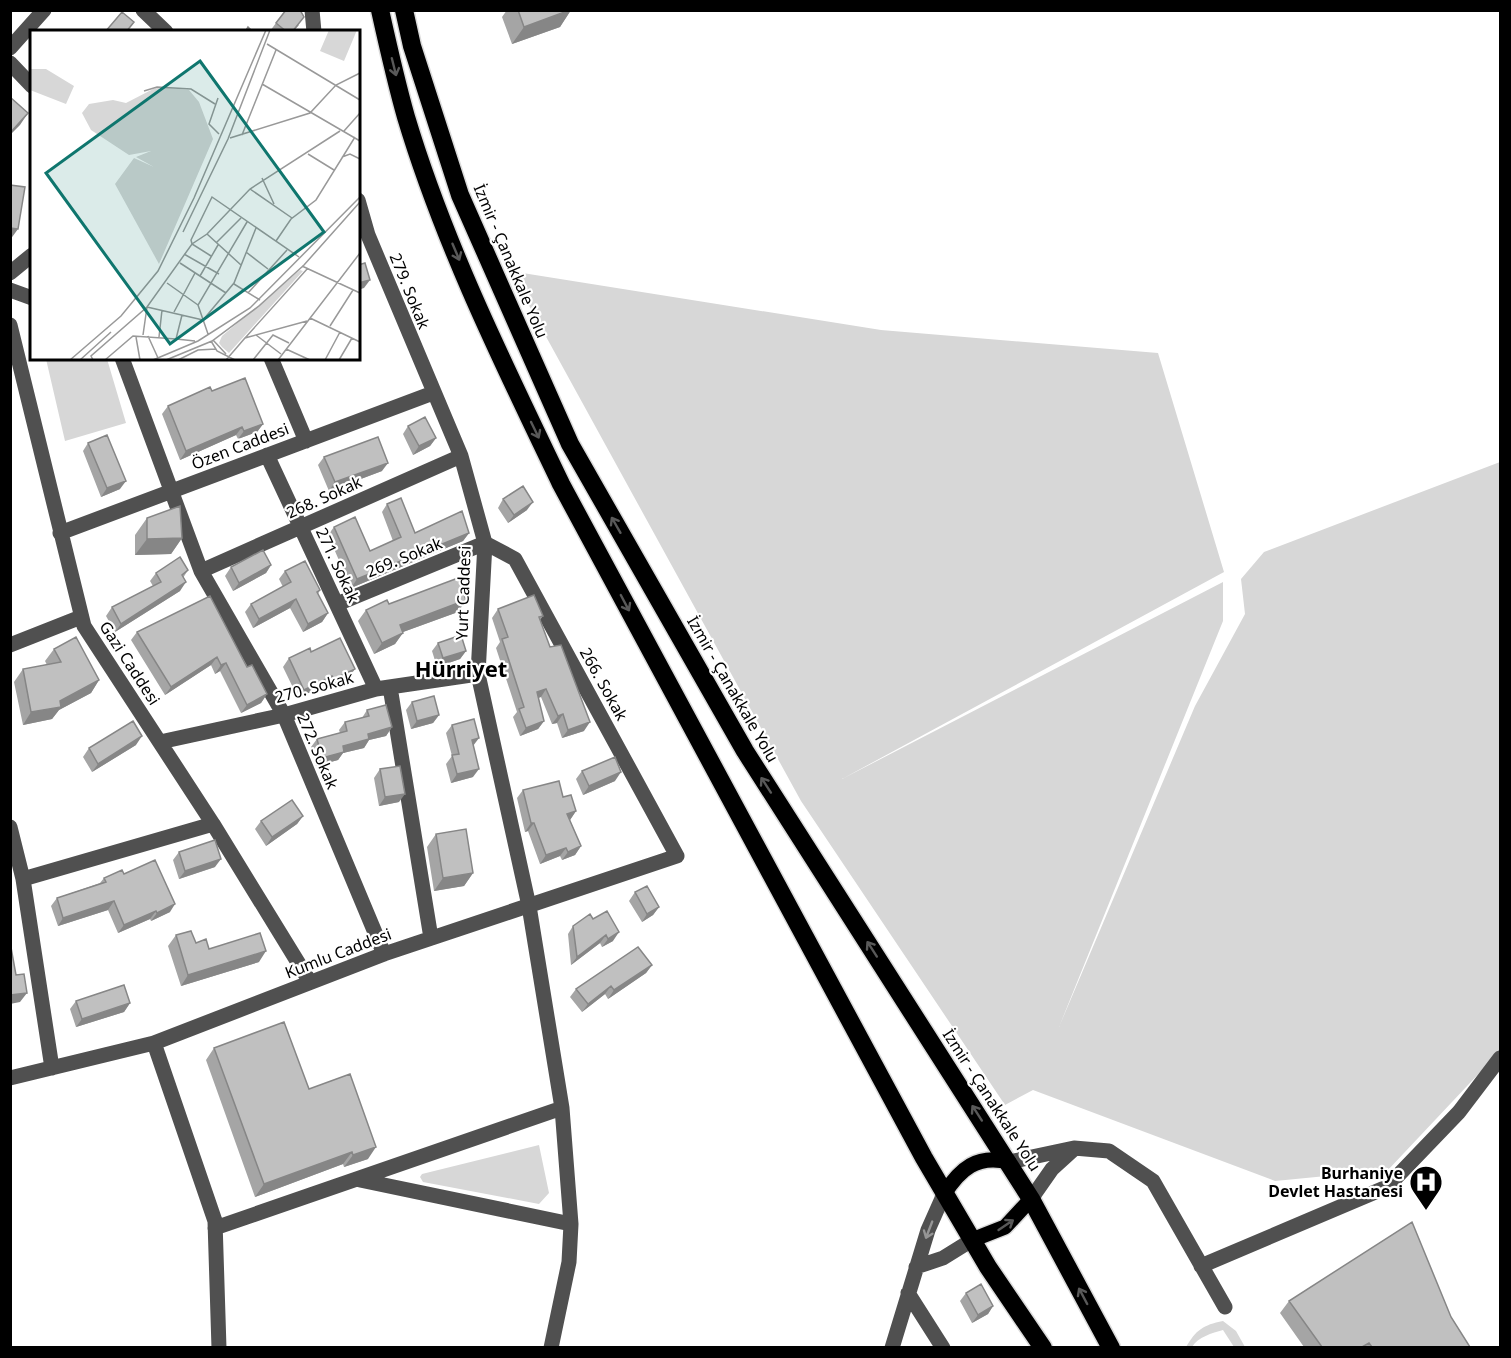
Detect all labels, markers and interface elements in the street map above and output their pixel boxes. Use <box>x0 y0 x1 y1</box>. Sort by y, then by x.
inset map <box>30 30 360 360</box>
one-way arrow <box>388 58 400 77</box>
street label: İzmir - Çanakkale Yolu <box>469 181 553 341</box>
one-way arrow <box>451 242 462 261</box>
street label: 279. Sokak <box>385 250 435 333</box>
street label: Özen Caddesi <box>188 417 292 475</box>
one-way arrow <box>530 421 542 439</box>
street label: 268. Sokak <box>283 470 366 523</box>
one-way arrow <box>610 517 622 534</box>
street label: 271. Sokak <box>311 524 365 607</box>
street label: 269. Sokak <box>363 532 446 582</box>
street label: Yurt Caddesi <box>450 545 476 641</box>
one-way arrow <box>619 594 631 611</box>
street label: İzmir - Çanakkale Yolu <box>682 612 784 766</box>
street label: Gazi Caddesi <box>95 617 165 709</box>
street label: 266. Sokak <box>575 643 633 725</box>
district label: Hürriyet <box>415 653 507 683</box>
street label: 270. Sokak <box>272 666 356 708</box>
street label: 272. Sokak <box>292 710 344 793</box>
one-way arrow <box>760 777 772 794</box>
street label: Kumlu Caddesi <box>282 923 394 983</box>
one-way arrow <box>865 941 877 958</box>
street label: İzmir - Çanakkale Yolu <box>938 1025 1046 1175</box>
one-way arrow <box>971 1104 984 1121</box>
place label: Burhaniye Devlet Hastanesi <box>1268 1162 1403 1202</box>
hospital icon: Burhaniye Devlet Hastanesi <box>1408 1164 1444 1211</box>
one-way arrow <box>997 1219 1013 1231</box>
one-way arrow <box>922 1220 933 1239</box>
one-way arrow <box>1077 1288 1089 1305</box>

